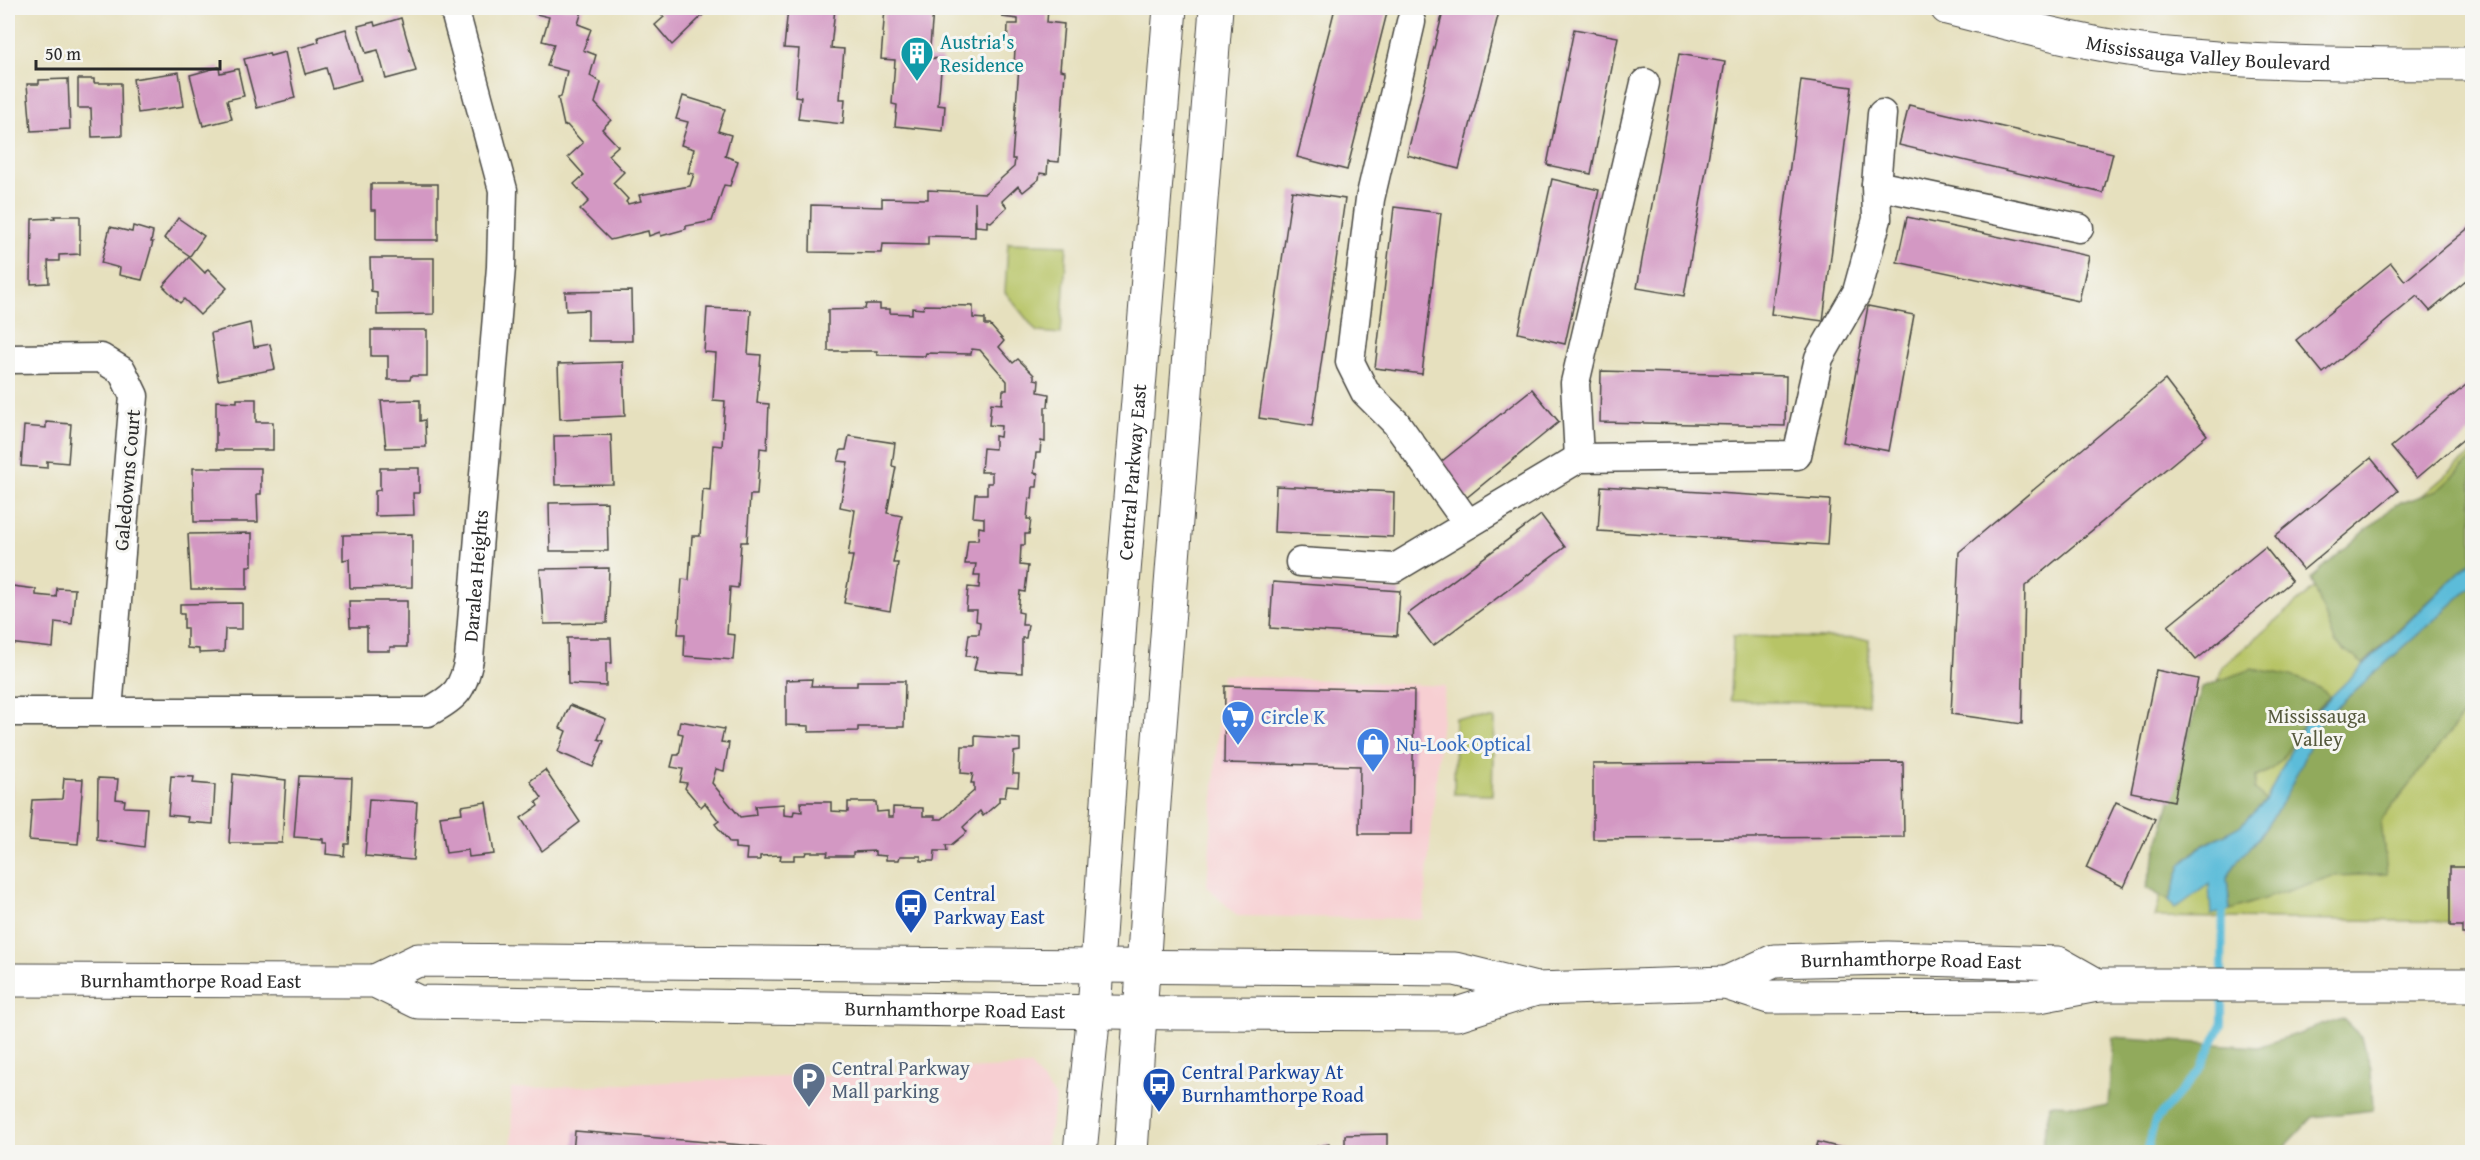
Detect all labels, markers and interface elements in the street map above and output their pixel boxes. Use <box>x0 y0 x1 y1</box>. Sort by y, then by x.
place label: Austria's Residence <box>940 27 1024 79</box>
street label: Mississauga Valley Boulevard <box>2084 27 2331 77</box>
scale bar <box>36 33 220 71</box>
building icon: Austria's Residence <box>899 35 935 82</box>
text: 50 m <box>45 40 81 67</box>
street label: Central Parkway East <box>1110 383 1153 561</box>
street label: Galedowns Court <box>106 408 147 552</box>
street label: Daralea Heights <box>455 509 495 643</box>
supermarket icon: Circle K <box>1220 699 1256 746</box>
park label: Mississauga Valley <box>2267 701 2367 753</box>
place label: Circle K <box>1261 702 1325 731</box>
shop icon: Nu-Look Optical <box>1355 726 1391 773</box>
place label: Nu-Look Optical <box>1396 729 1531 758</box>
place label: Central Parkway East <box>934 879 1045 931</box>
bus stop icon: Central Parkway East <box>893 887 929 934</box>
street label: Burnhamthorpe Road East <box>1800 943 2022 976</box>
street label: Burnhamthorpe Road East <box>81 965 302 995</box>
street label: Burnhamthorpe Road East <box>844 993 1066 1025</box>
place label: Central Parkway Mall parking <box>832 1053 970 1105</box>
place label: Central Parkway At Burnhamthorpe Road <box>1182 1057 1364 1109</box>
parking icon: Central Parkway Mall parking <box>791 1061 827 1108</box>
bus stop icon: Central Parkway At Burnhamthorpe Road <box>1141 1066 1177 1113</box>

